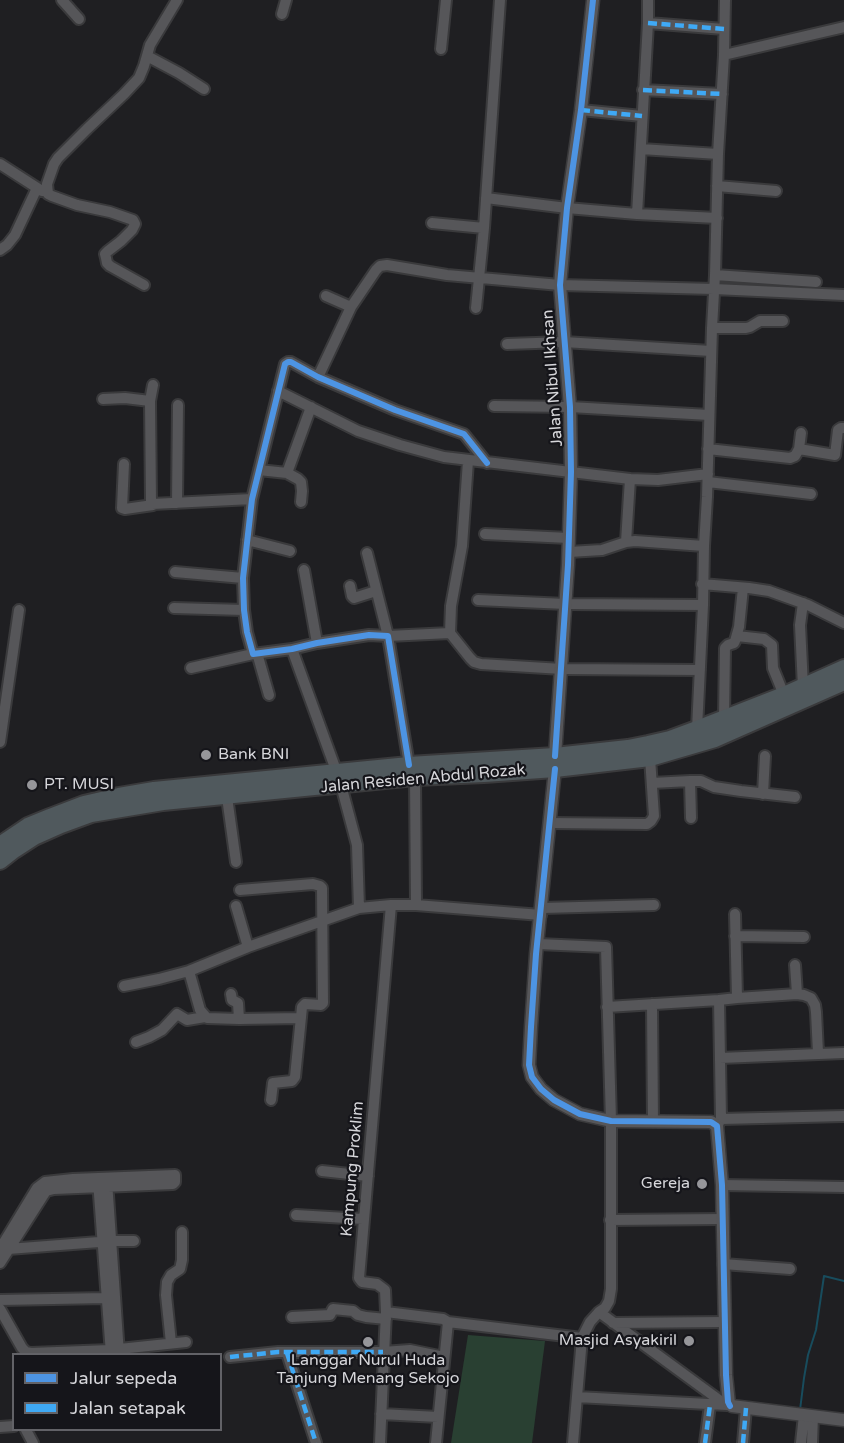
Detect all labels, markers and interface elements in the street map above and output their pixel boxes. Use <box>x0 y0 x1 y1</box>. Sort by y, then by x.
street label: Jalan Nibul Ikhsan <box>539 309 567 447</box>
place label: Bank BNI <box>218 745 289 765</box>
marker: Bank BNI <box>199 748 213 762</box>
street label: Jalan Residen Abdul Rozak <box>320 760 526 798</box>
place label: PT. MUSI <box>44 775 114 795</box>
marker: PT. MUSI <box>25 778 39 792</box>
street label: Kampung Proklim <box>338 1100 368 1238</box>
place label: Gereja <box>641 1174 690 1194</box>
marker: Gereja <box>695 1177 709 1191</box>
place label: Masjid Asyakiril <box>559 1331 677 1351</box>
marker: Masjid Asyakiril <box>682 1334 696 1348</box>
marker: Langgar Nurul Huda Tanjung Menang Sekojo <box>361 1335 375 1349</box>
place label: Langgar Nurul Huda Tanjung Menang Sekojo <box>276 1351 460 1389</box>
legend <box>12 1353 222 1431</box>
text: Jalur sepeda <box>70 1367 177 1389</box>
text: Jalan setapak <box>70 1397 186 1419</box>

